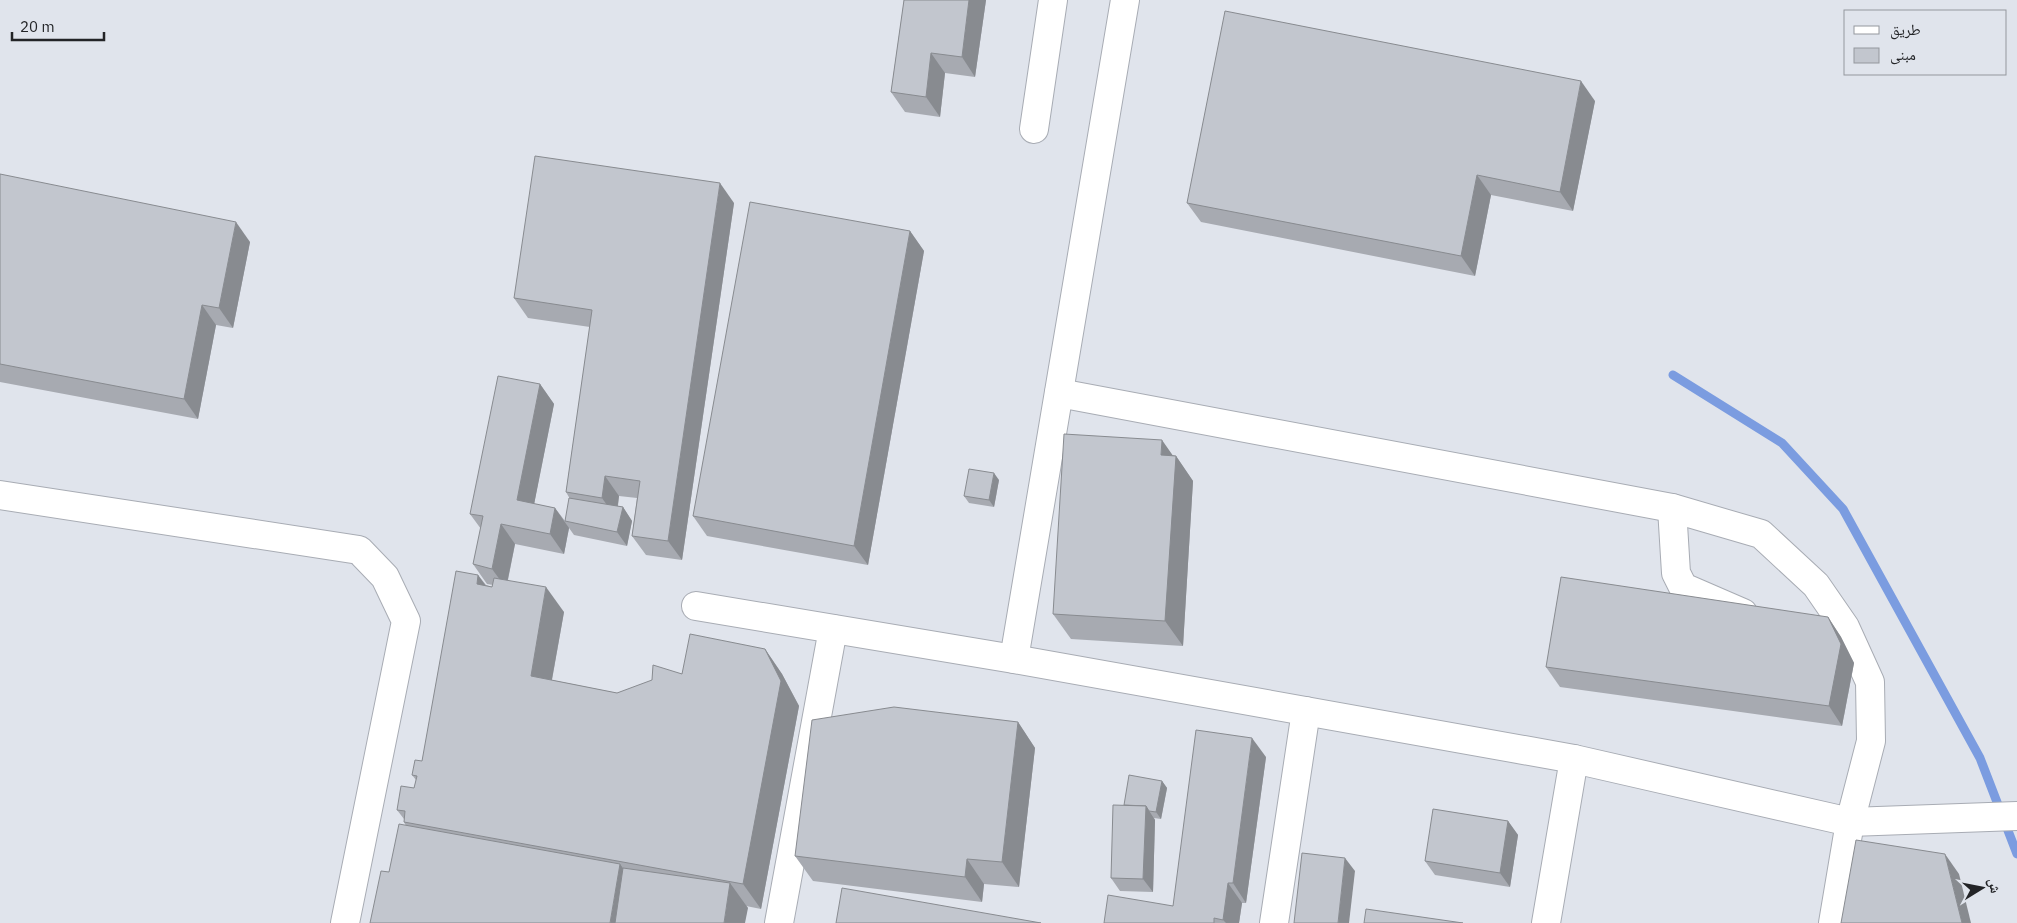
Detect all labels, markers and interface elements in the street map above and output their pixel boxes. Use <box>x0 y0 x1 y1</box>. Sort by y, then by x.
scale bar <box>12 10 105 42</box>
legend <box>1844 10 2007 75</box>
text: 20 m <box>20 17 55 36</box>
text: طريق <box>1890 20 1921 40</box>
text: مبنى <box>1890 45 1916 65</box>
north arrow <box>1957 863 2007 913</box>
text: ش <box>1985 877 2005 895</box>

